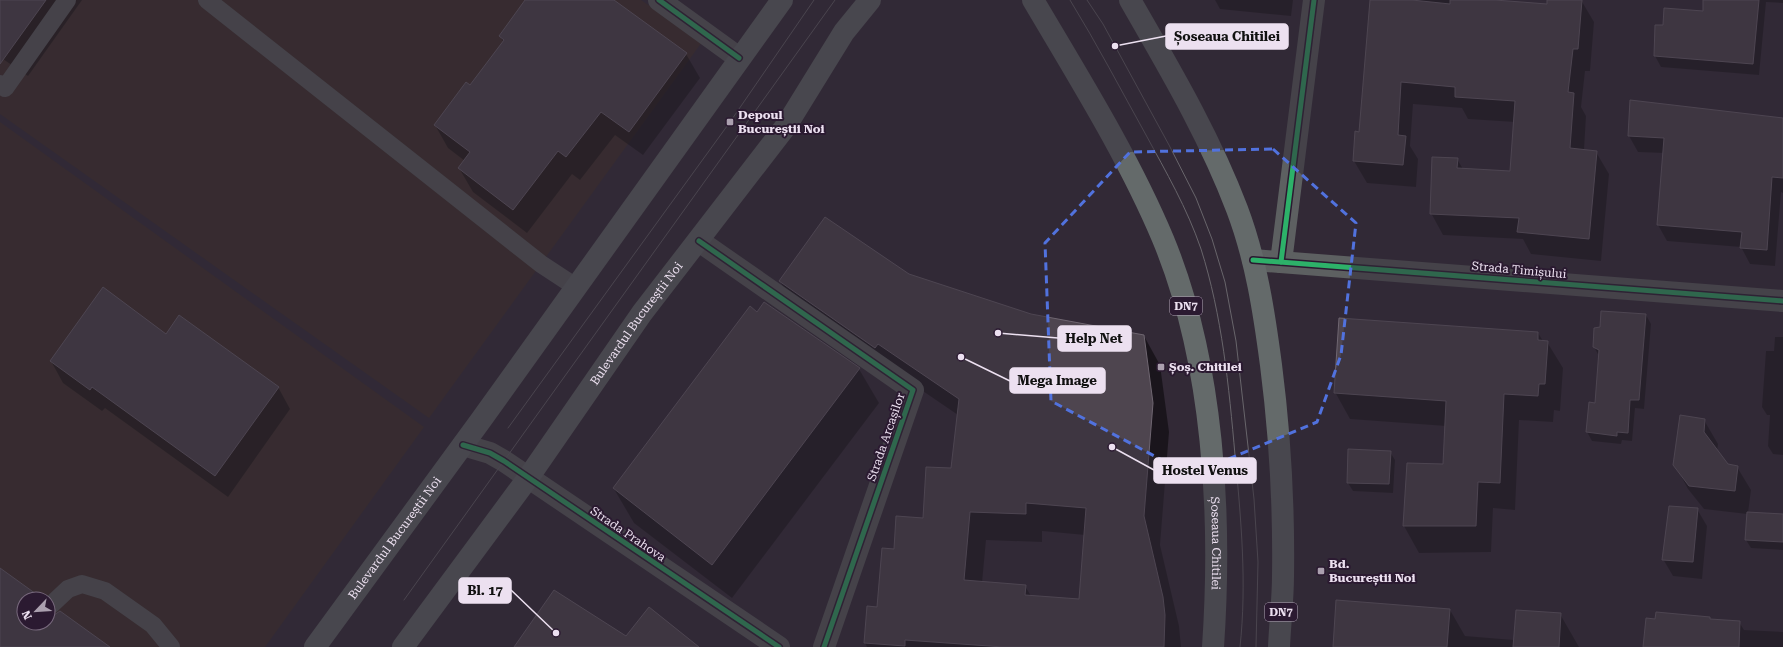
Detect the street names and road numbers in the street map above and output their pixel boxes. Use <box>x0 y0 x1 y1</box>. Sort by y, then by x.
street label: Bulevardul Bucureștii Noi <box>587 259 686 388</box>
street label: Strada Timișului <box>1471 259 1567 282</box>
road number: DN7 <box>1170 297 1202 315</box>
street label: Strada Arcașilor <box>864 391 909 483</box>
street label: Bulevardul Bucureștii Noi <box>345 474 444 602</box>
street label: Șoseaua Chitilei <box>1207 496 1223 590</box>
street label: Strada Prahova <box>588 504 669 565</box>
road number: DN7 <box>1265 603 1297 621</box>

